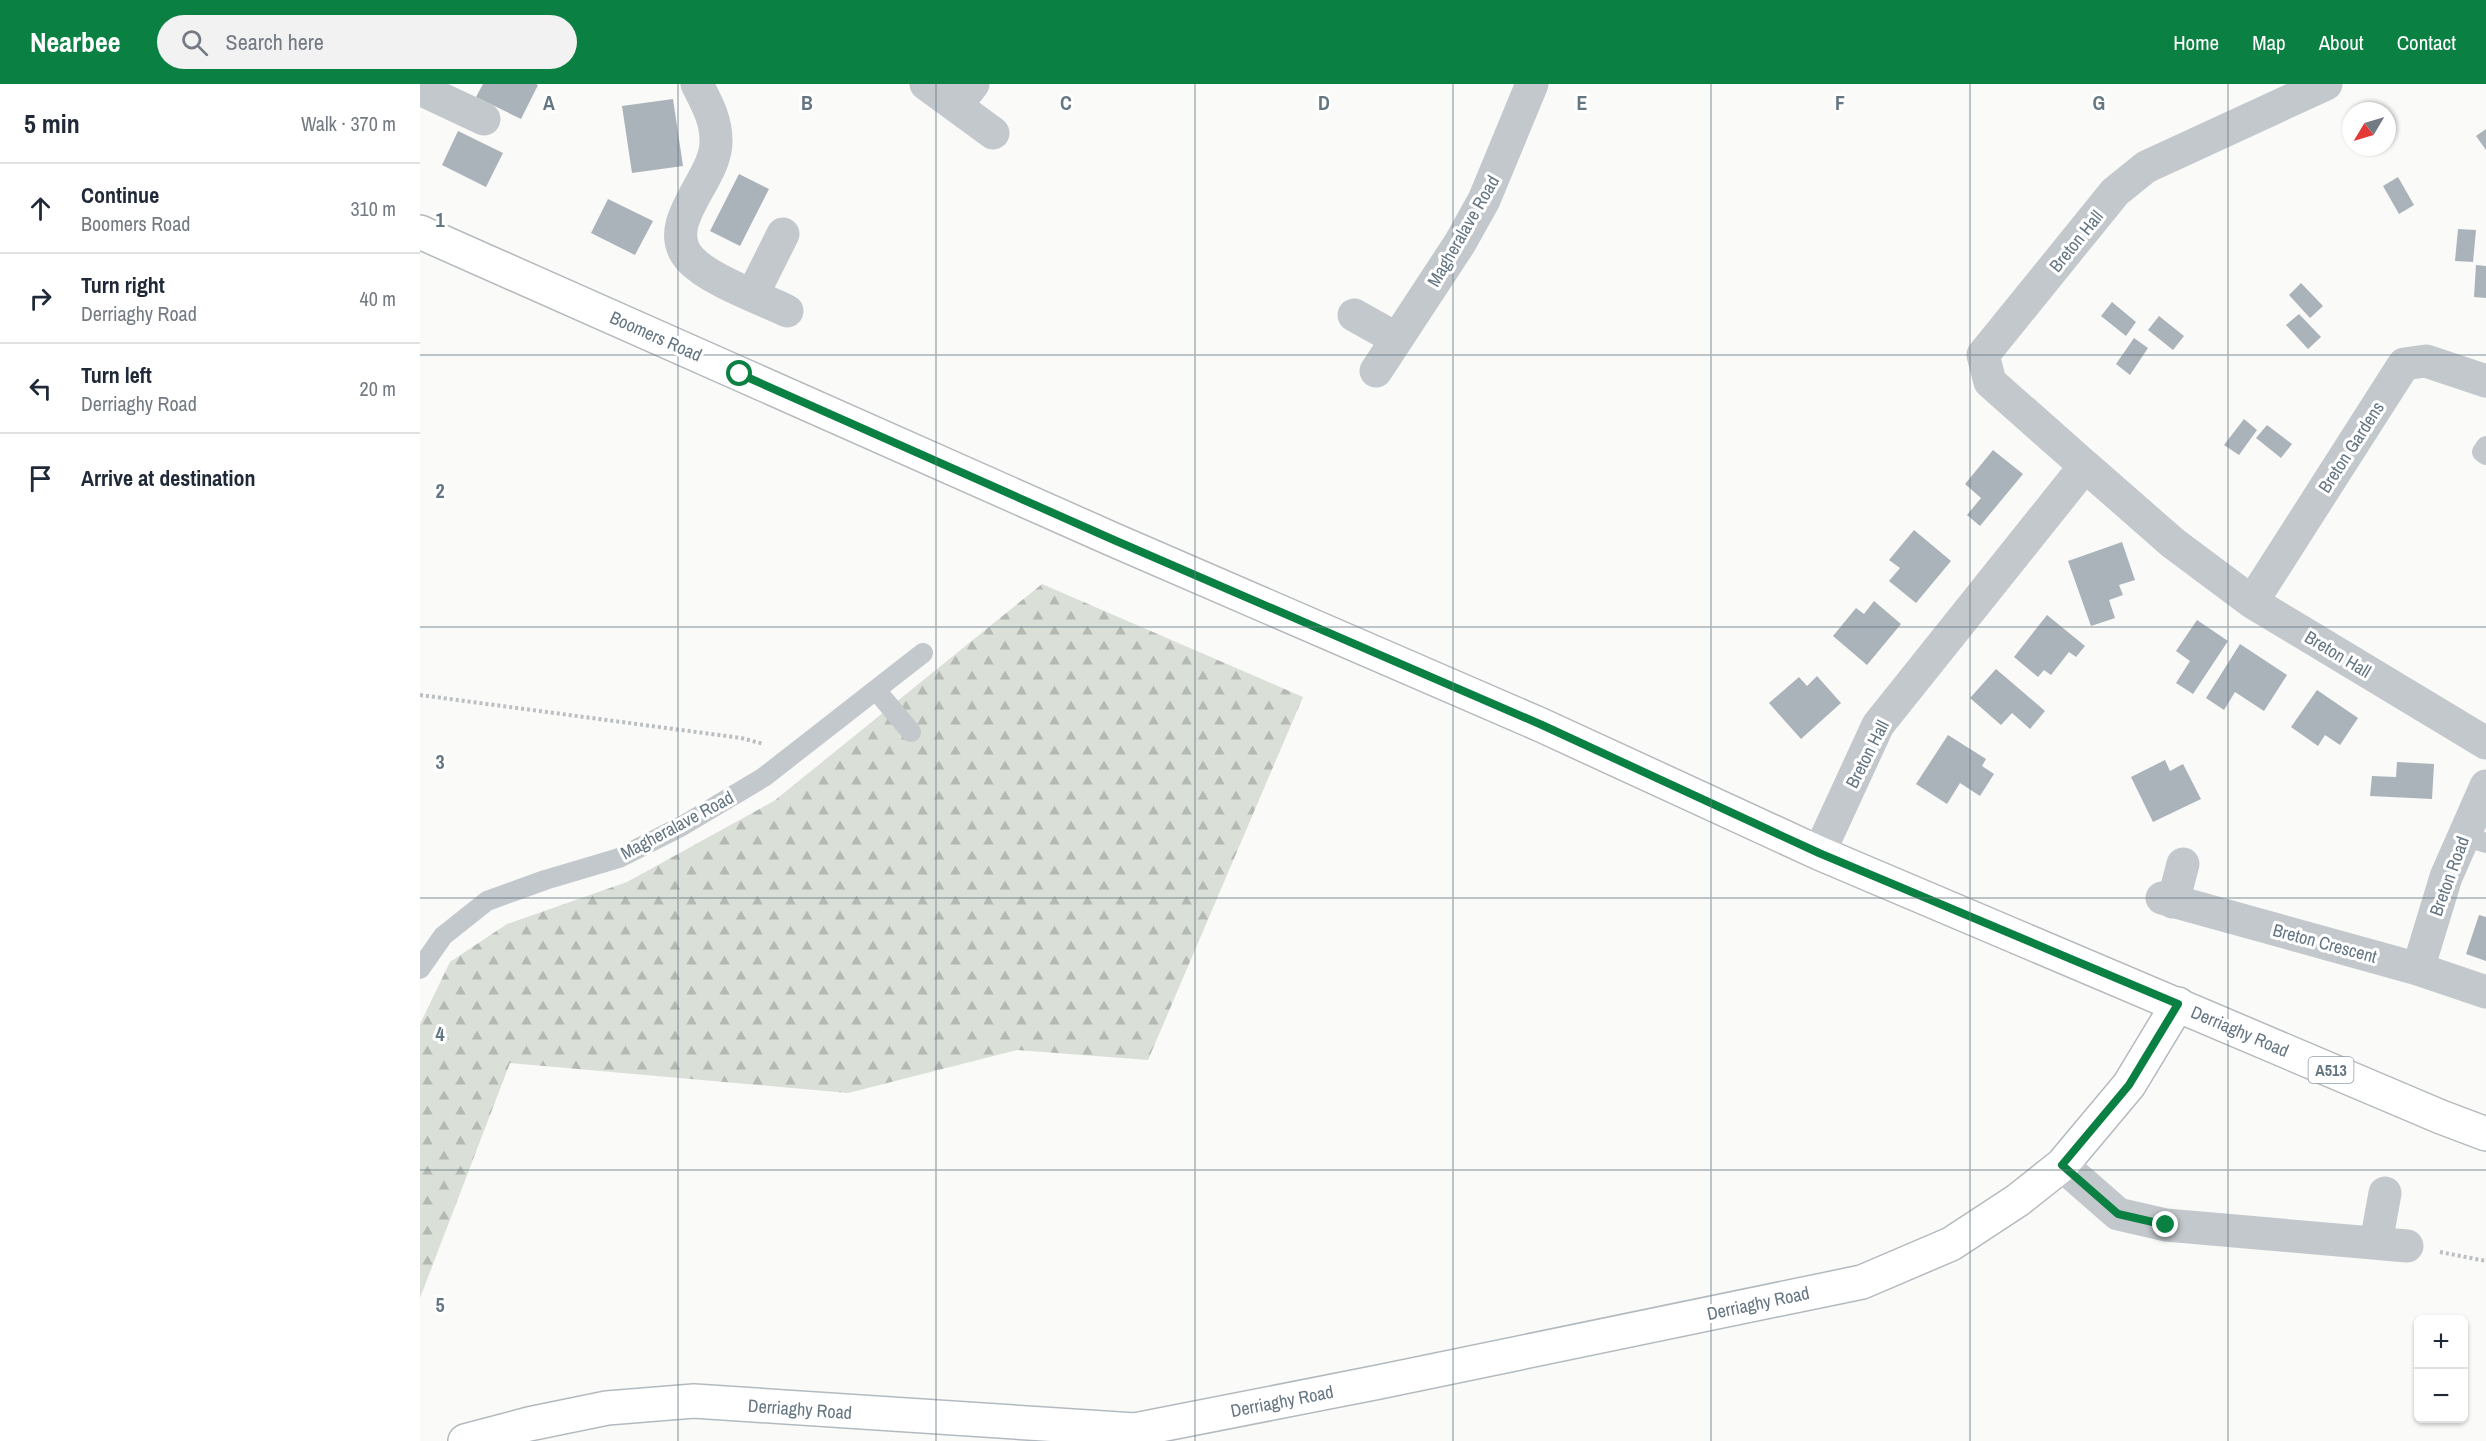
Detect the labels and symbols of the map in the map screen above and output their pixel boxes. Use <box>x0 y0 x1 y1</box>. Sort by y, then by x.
text: A <box>543 89 555 116</box>
text: B <box>801 89 813 116</box>
text: C <box>1060 89 1072 116</box>
text: D <box>1318 89 1330 116</box>
text: E <box>1577 89 1588 116</box>
text: F <box>1835 89 1845 116</box>
text: G <box>2093 89 2105 116</box>
north arrow <box>2342 102 2396 156</box>
street label: Magheralave Road <box>1421 171 1505 291</box>
street label: Breton Hall <box>2043 205 2109 277</box>
text: 1 <box>435 206 445 233</box>
street label: Boomers Road <box>606 305 706 367</box>
route start <box>726 360 752 386</box>
street label: Breton Gardens <box>2312 396 2390 498</box>
text: 2 <box>435 477 445 504</box>
street label: Breton Hall <box>2300 624 2376 684</box>
street label: Breton Hall <box>1839 716 1895 792</box>
text: 3 <box>435 748 445 775</box>
street label: Magheralave Road <box>616 785 738 865</box>
street label: Breton Road <box>2423 833 2475 919</box>
street label: Breton Crescent <box>2270 917 2380 969</box>
street label: Derriaghy Road <box>2187 999 2293 1063</box>
text: 4 <box>435 1020 445 1047</box>
road number: A513 <box>2308 1057 2354 1083</box>
route end <box>2152 1211 2178 1237</box>
street label: Derriaghy Road <box>1704 1280 1812 1326</box>
text: 5 <box>435 1291 445 1318</box>
street label: Derriaghy Road <box>1228 1379 1336 1423</box>
street label: Derriaghy Road <box>747 1393 853 1425</box>

